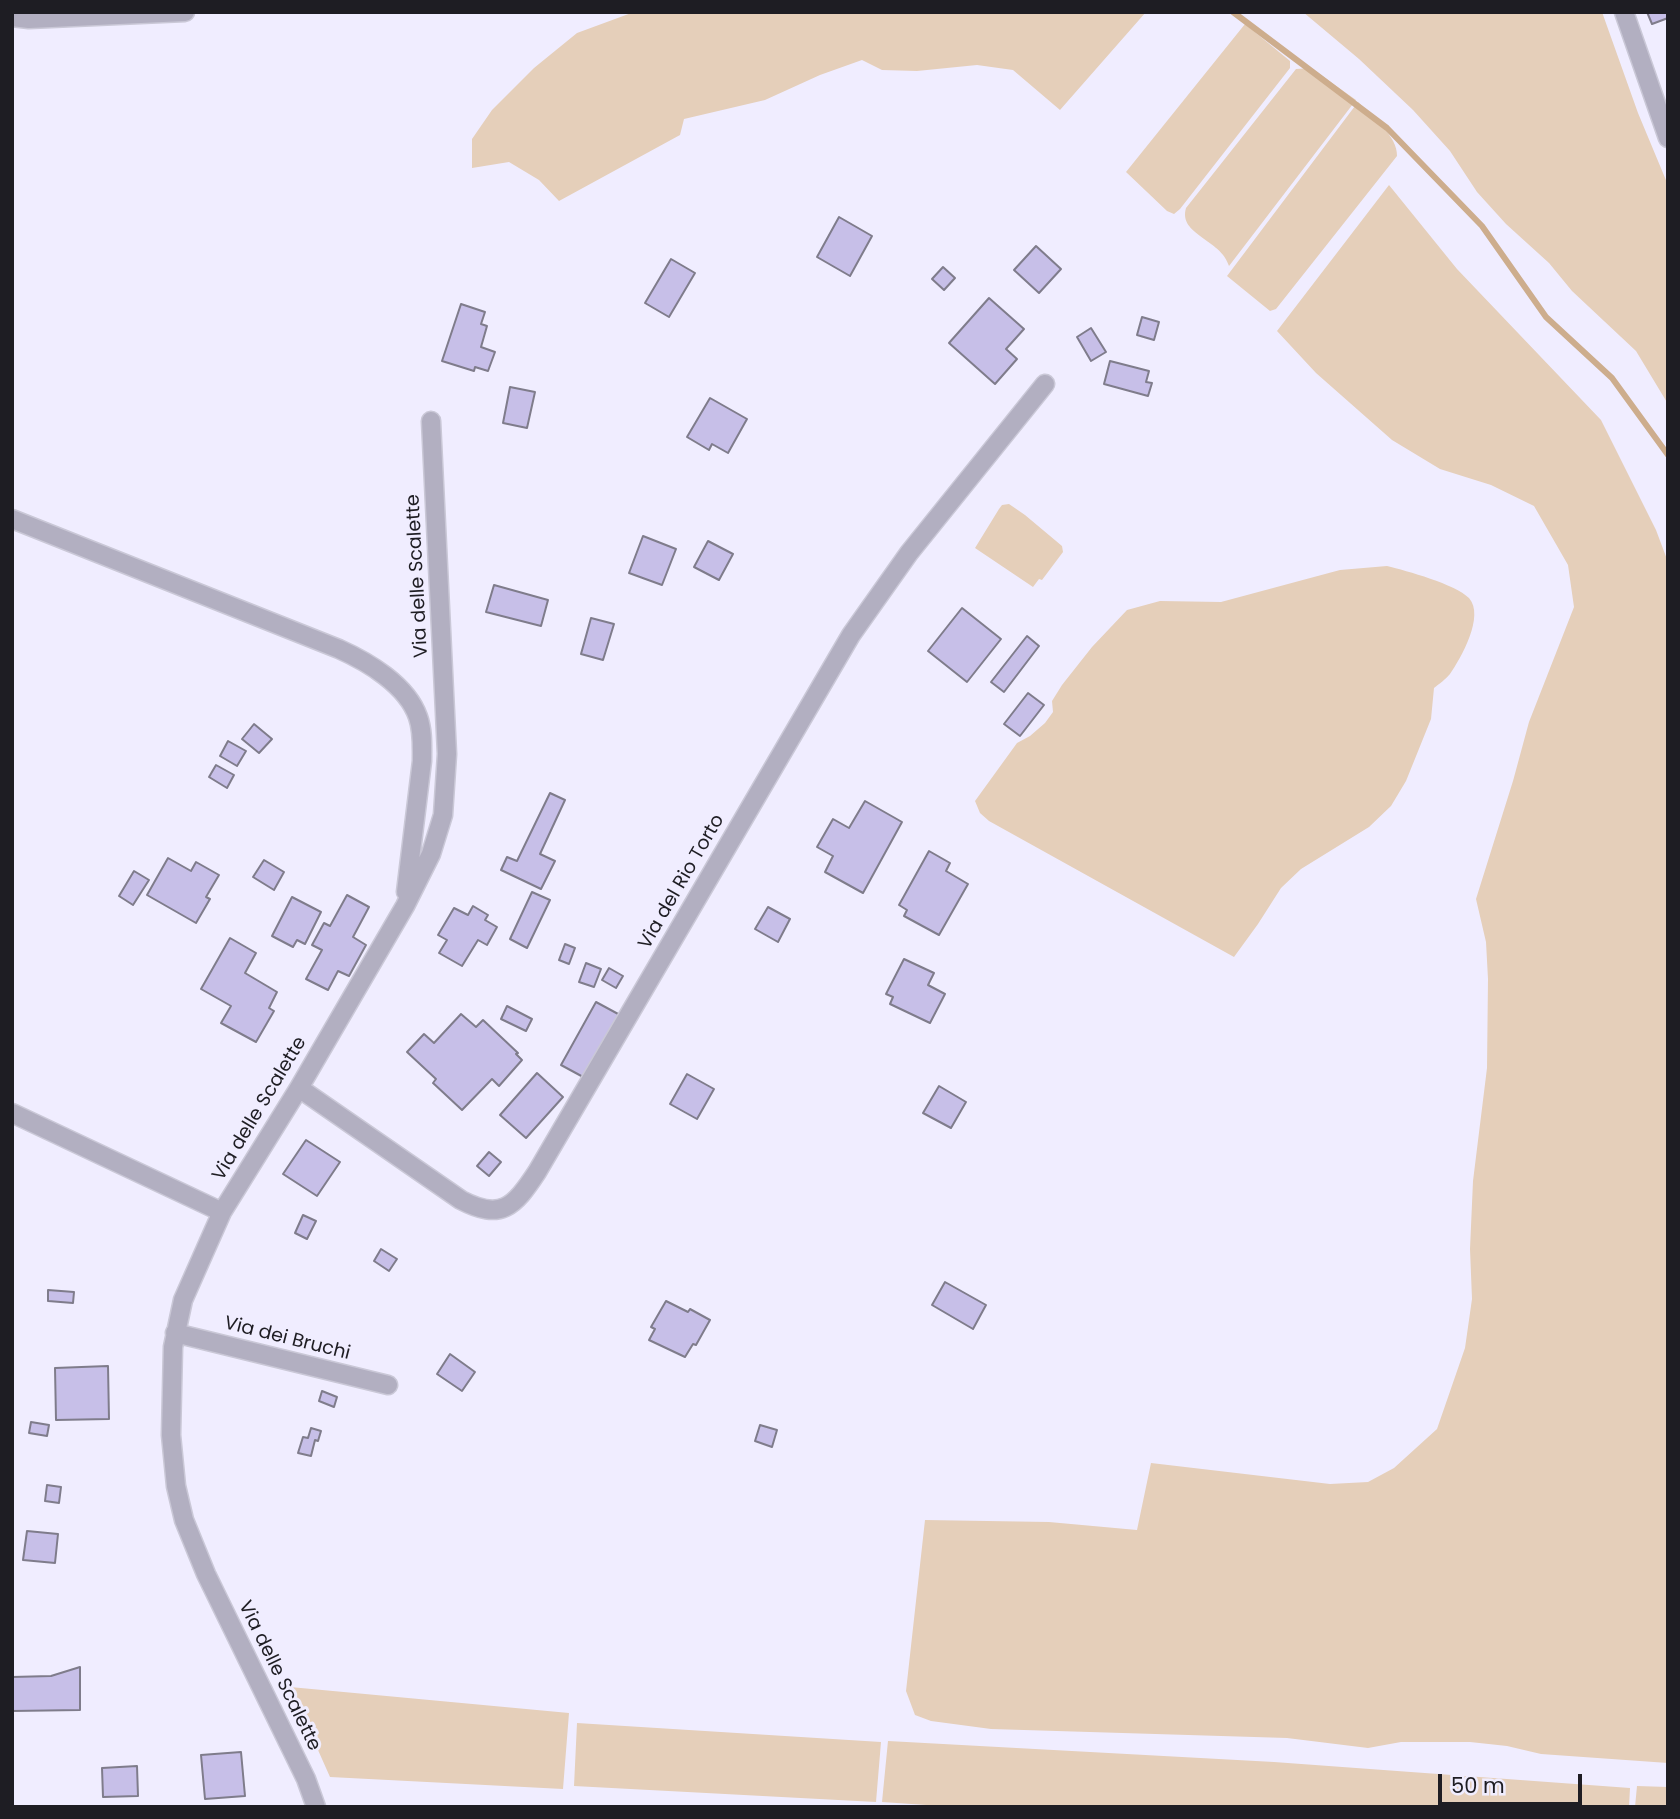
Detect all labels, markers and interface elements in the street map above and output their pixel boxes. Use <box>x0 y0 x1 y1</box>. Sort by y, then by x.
street label: Via delle Scalette <box>402 494 434 658</box>
street label: Via del Rio Torto <box>634 811 730 953</box>
street label: Via delle Scalette <box>208 1033 312 1185</box>
street label: Via dei Bruchi <box>222 1312 352 1366</box>
street label: Via delle Scalette <box>233 1597 325 1755</box>
scale bar <box>1442 1759 1586 1803</box>
text: 50 m <box>1451 1771 1505 1800</box>

